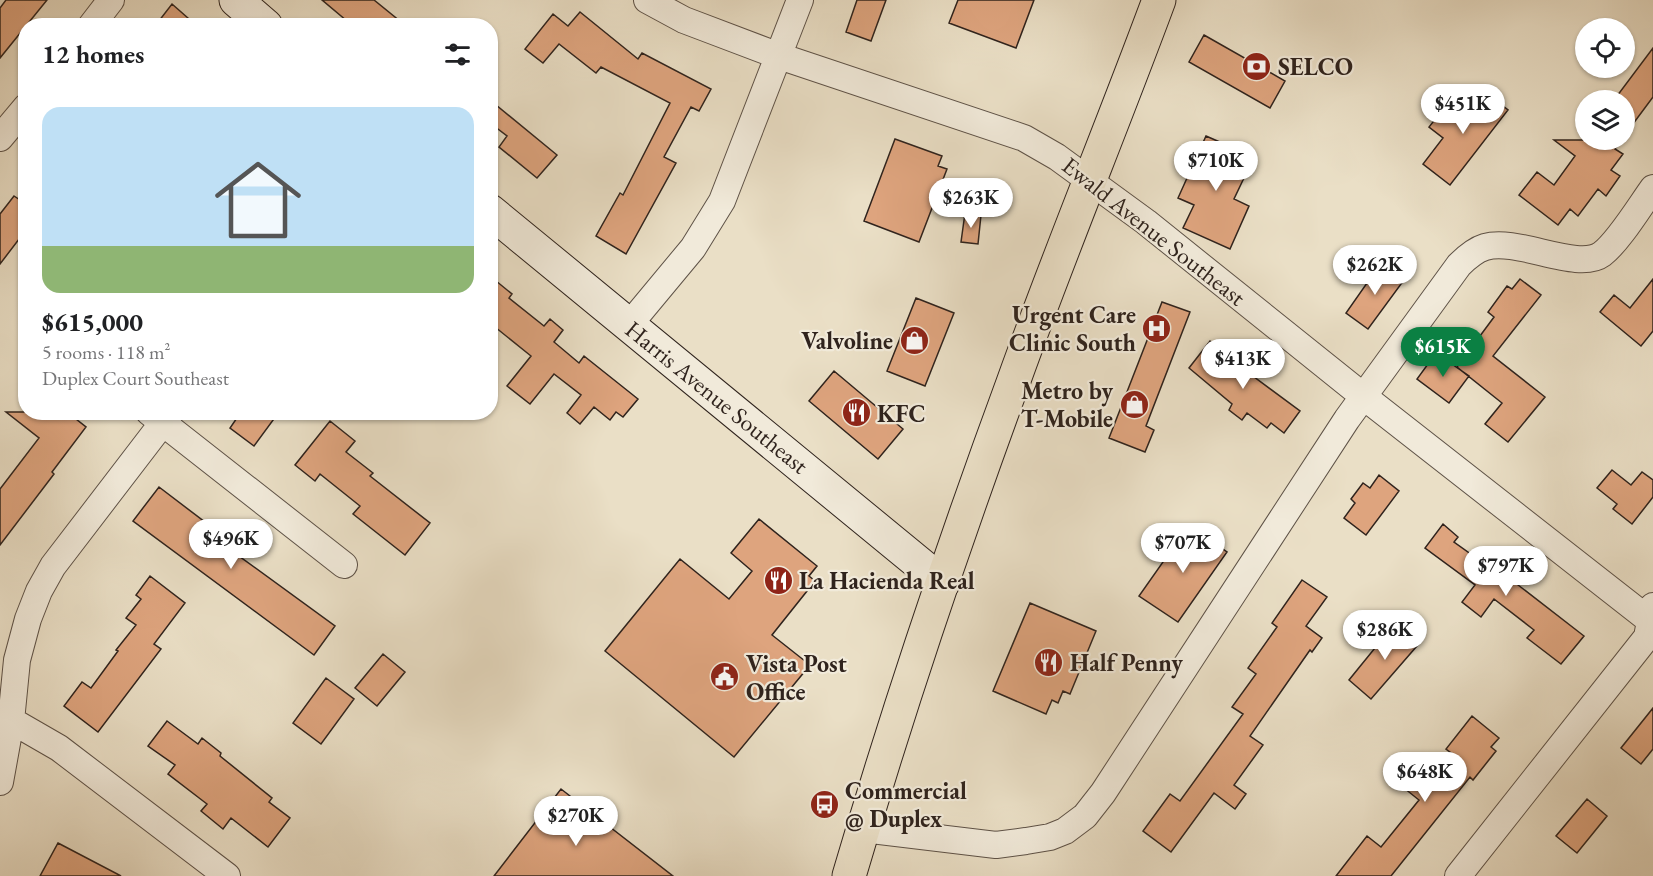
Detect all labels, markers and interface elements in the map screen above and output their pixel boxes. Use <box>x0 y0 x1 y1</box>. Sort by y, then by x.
map controls <box>1575 18 1635 150</box>
button: locate <box>1575 18 1635 78</box>
text: 12 homes <box>42 37 144 71</box>
icon: filters <box>441 38 474 71</box>
bank icon: SELCO <box>1241 50 1273 82</box>
place label: SELCO <box>1278 51 1353 82</box>
pin: $451K <box>1421 84 1505 135</box>
text: $451K <box>1435 90 1491 116</box>
button: layers <box>1575 90 1635 150</box>
pin: $710K <box>1174 141 1258 192</box>
icon: home <box>204 146 312 254</box>
text: $710K <box>1188 147 1244 173</box>
street label: Ewald Avenue Southeast <box>1056 150 1252 313</box>
pin: $263K <box>929 178 1013 229</box>
text: $263K <box>943 184 999 210</box>
pin: $262K <box>1333 245 1417 296</box>
text: $262K <box>1347 251 1403 277</box>
place label: Urgent Care Clinic South <box>1009 299 1137 358</box>
text: $615,000 <box>42 305 143 339</box>
hospital icon: Urgent Care Clinic South <box>1141 312 1173 344</box>
street label: Harris Avenue Southeast <box>619 314 815 481</box>
shop icon: Valvoline <box>898 324 930 356</box>
place label: Valvoline <box>801 325 893 356</box>
pin: $615K <box>1401 327 1485 378</box>
text: $615K <box>1415 333 1471 359</box>
text: 5 rooms · 118 m² <box>42 339 170 365</box>
pin: $413K <box>1201 339 1285 390</box>
text: $413K <box>1215 345 1271 371</box>
text: Duplex Court Southeast <box>42 365 229 391</box>
place label: Metro by T-Mobile <box>1021 375 1113 434</box>
shop icon: Metro by T-Mobile <box>1118 388 1150 420</box>
restaurant icon: KFC <box>840 397 872 429</box>
place label: KFC <box>877 398 925 429</box>
pin: $496K <box>189 519 273 570</box>
pin: $707K <box>1141 523 1225 574</box>
text: $496K <box>203 525 259 551</box>
text: $707K <box>1155 529 1211 555</box>
pin: $797K <box>1464 546 1548 597</box>
text: $797K <box>1478 552 1534 578</box>
restaurant icon: La Hacienda Real <box>762 564 794 596</box>
place label: La Hacienda Real <box>799 565 975 596</box>
pin: $286K <box>1343 610 1427 661</box>
text: $286K <box>1357 616 1413 642</box>
restaurant icon: Half Penny <box>1033 646 1065 678</box>
place label: Half Penny <box>1070 647 1183 679</box>
place label: Vista Post Office <box>746 648 847 707</box>
public building icon: Vista Post Office <box>709 661 741 693</box>
pin: $648K <box>1383 752 1467 803</box>
text: $648K <box>1397 758 1453 784</box>
place label: Commercial @ Duplex <box>845 775 967 834</box>
bus stop icon: Commercial @ Duplex <box>808 788 840 820</box>
pin: $270K <box>534 796 618 847</box>
text: $270K <box>548 802 604 828</box>

